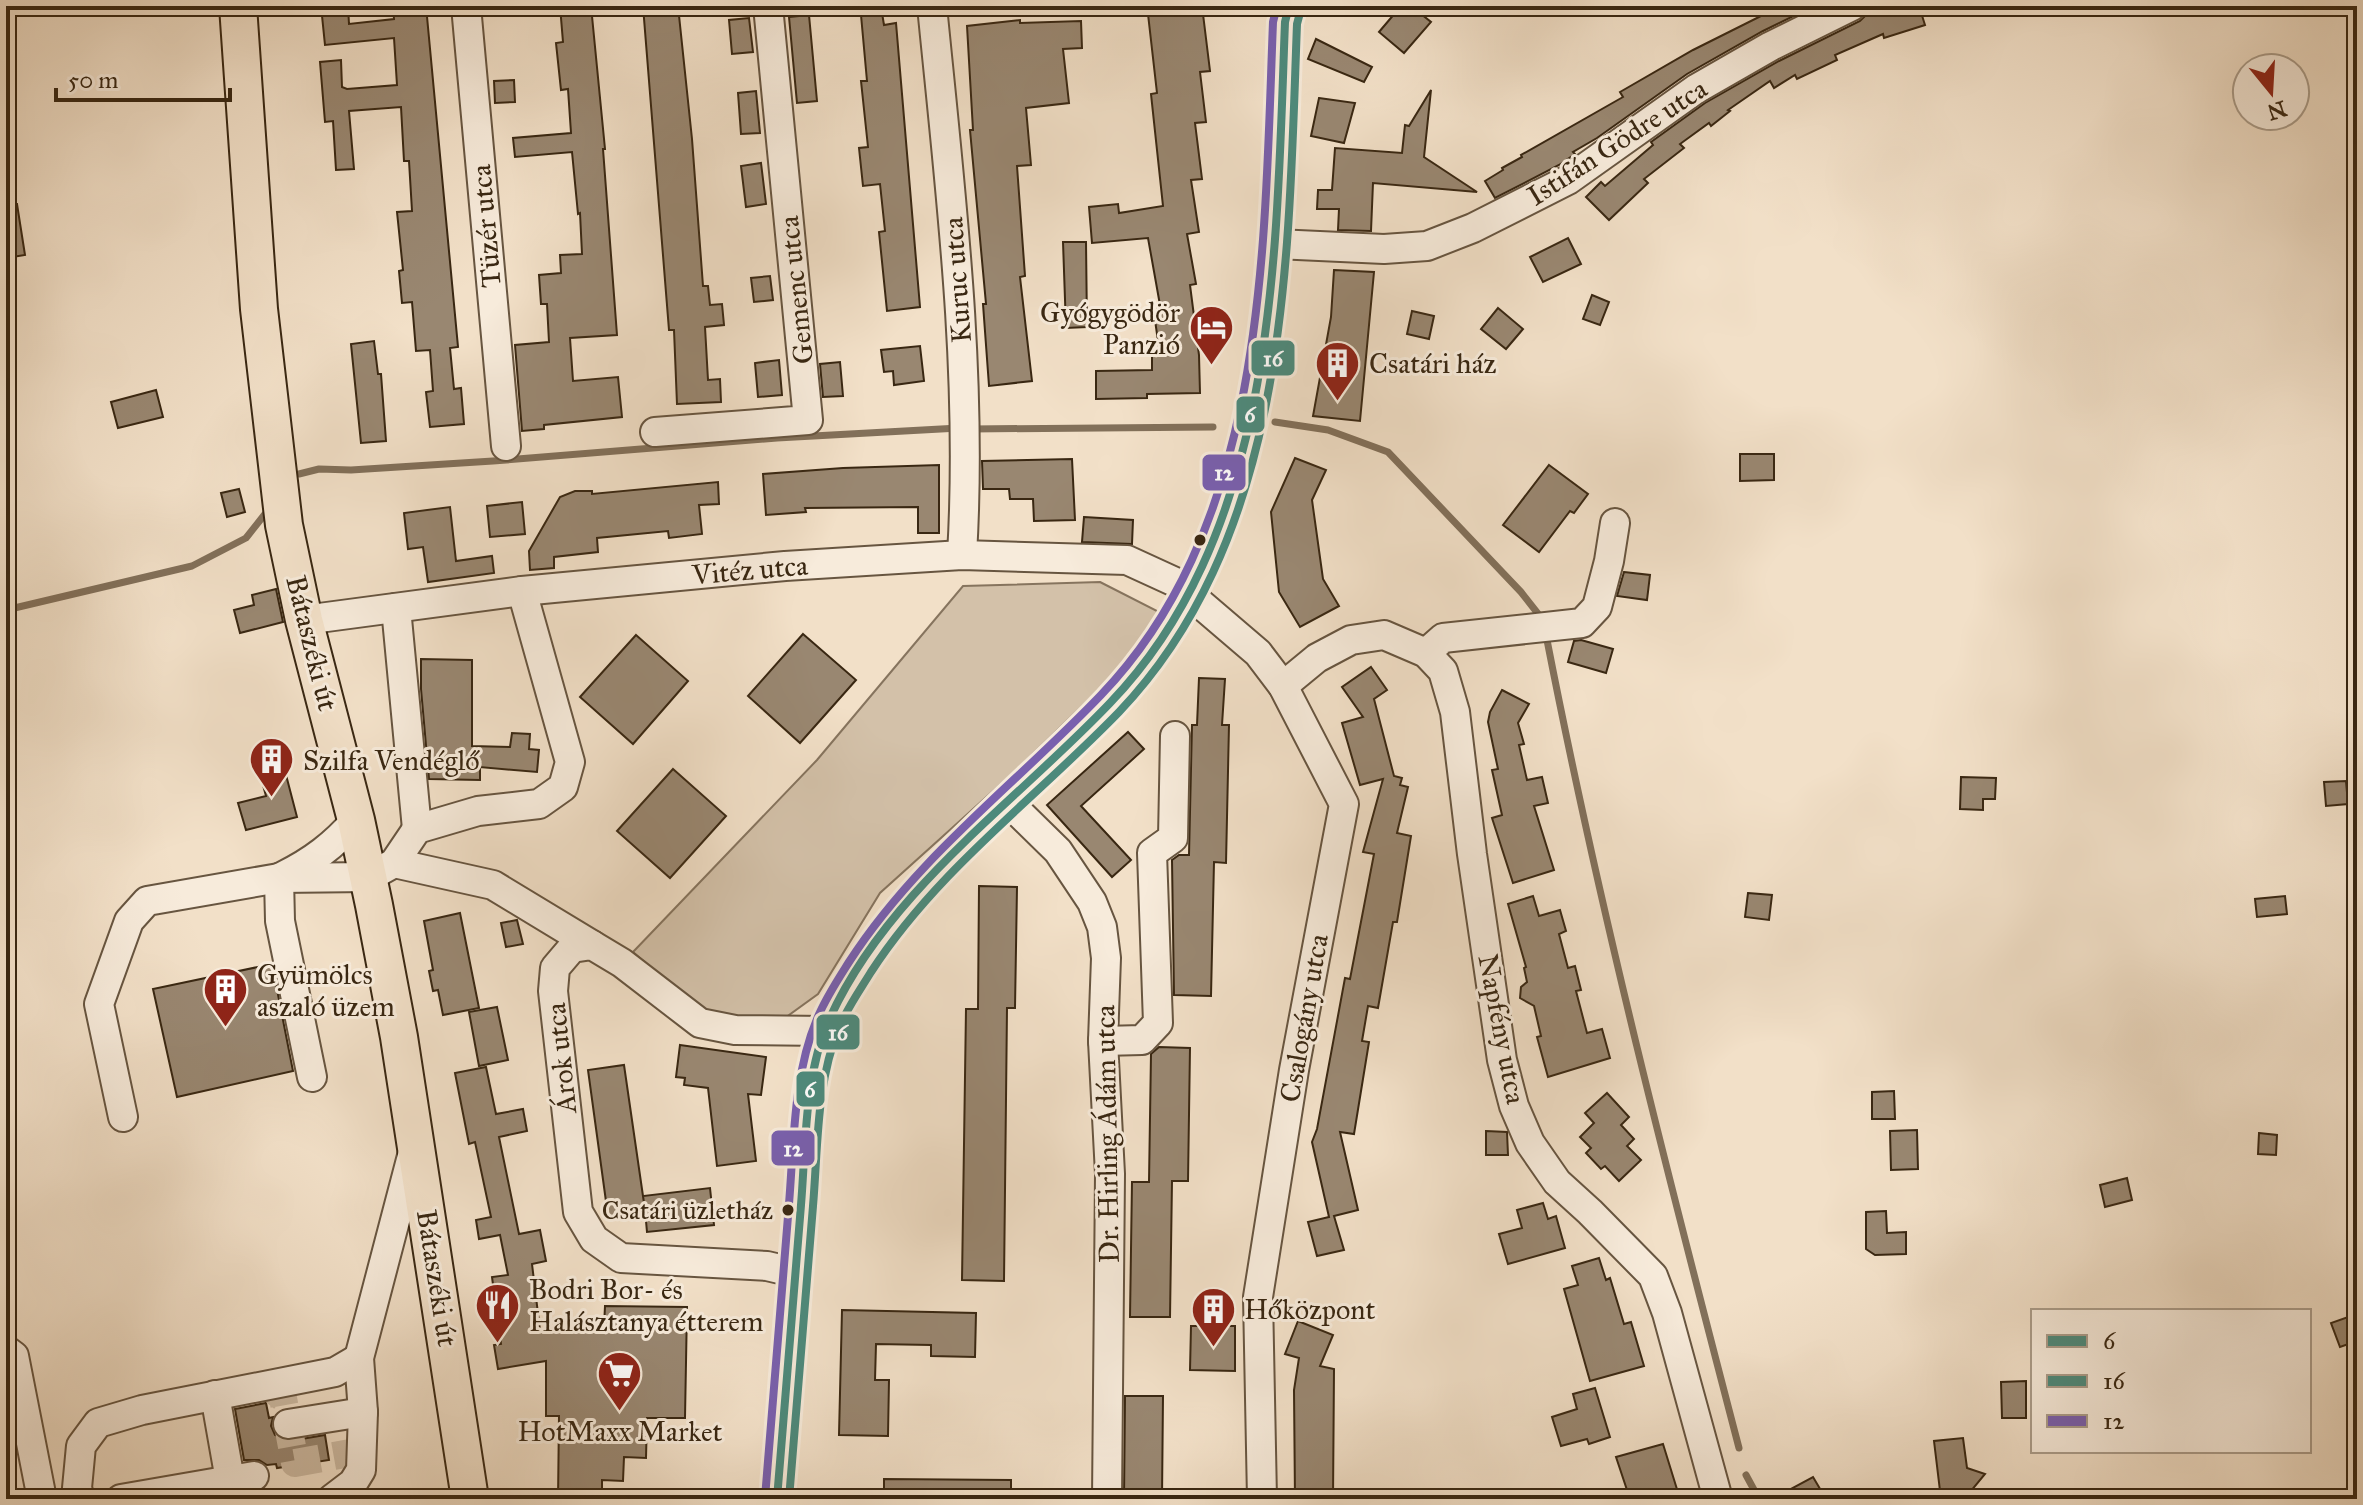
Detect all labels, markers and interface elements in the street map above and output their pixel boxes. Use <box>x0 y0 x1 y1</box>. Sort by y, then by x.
scale bar <box>56 52 230 102</box>
north arrow <box>2231 52 2311 132</box>
text: 50 m <box>68 65 118 95</box>
street label: Istifán Gödre utca <box>1521 71 1714 213</box>
text: N <box>2264 95 2290 126</box>
street label: Tüzér utca <box>463 163 509 289</box>
street label: Gemenc utca <box>771 214 821 366</box>
street label: Kuruc utca <box>935 216 979 344</box>
place label: Gyógygödör Panzió <box>1040 295 1180 362</box>
hotel icon: Gyógygödör Panzió <box>1187 304 1235 367</box>
line badge: 16 <box>1250 339 1296 377</box>
building icon: Csatári ház <box>1314 339 1362 402</box>
text: 16 <box>1263 345 1285 372</box>
place label: Csatári ház <box>1369 346 1496 381</box>
line badge: 6 <box>1235 395 1266 434</box>
text: 6 <box>1244 401 1257 428</box>
line badge: 12 <box>1201 453 1247 492</box>
text: 12 <box>1214 459 1235 486</box>
unlabelled marker <box>1192 532 1208 548</box>
street label: Vitéz utca <box>690 547 809 593</box>
street label: Bátaszéki út <box>278 572 346 714</box>
building icon: Szilfa Vendéglő <box>248 736 296 799</box>
place label: Szilfa Vendéglő <box>303 743 480 778</box>
street label: Csalogány utca <box>1272 931 1336 1105</box>
street label: Napfény utca <box>1470 951 1534 1107</box>
place label: Gyümölcs aszaló üzem <box>257 957 395 1024</box>
building icon: Gyümölcs aszaló üzem <box>202 966 250 1029</box>
street label: Árok utca <box>538 1001 584 1116</box>
street label: Dr. Hirling Ádám utca <box>1087 1004 1127 1263</box>
line badge: 16 <box>815 1013 861 1051</box>
text: 16 <box>828 1019 850 1046</box>
line badge: 6 <box>795 1070 826 1108</box>
text: 6 <box>804 1076 817 1103</box>
line badge: 12 <box>770 1129 816 1167</box>
text: 12 <box>783 1135 804 1162</box>
place label: Csatári üzletház <box>602 1194 773 1226</box>
marker: Csatári üzletház <box>780 1202 796 1218</box>
street label: Bátaszéki út <box>409 1207 465 1349</box>
place label: Bodri Bor- és Halásztanya étterem <box>529 1272 764 1339</box>
restaurant icon: Bodri Bor- és Halásztanya étterem <box>474 1281 522 1344</box>
building icon: Hőközpont <box>1189 1285 1237 1348</box>
place label: Hőközpont <box>1244 1292 1375 1327</box>
legend <box>2031 1309 2311 1453</box>
text: 6 <box>2103 1326 2116 1356</box>
supermarket icon: HotMaxx Market <box>596 1350 644 1413</box>
text: 16 <box>2103 1366 2125 1396</box>
text: 12 <box>2103 1406 2124 1436</box>
place label: HotMaxx Market <box>517 1414 723 1449</box>

